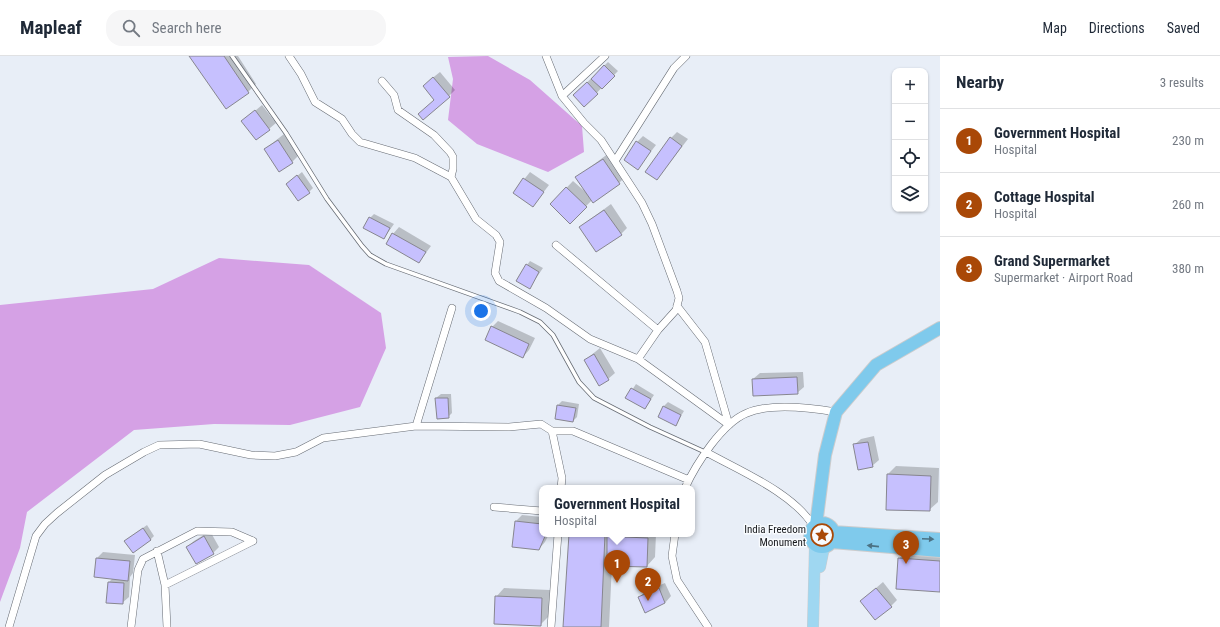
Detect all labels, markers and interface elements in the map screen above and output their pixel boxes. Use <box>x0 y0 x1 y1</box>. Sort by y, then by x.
search box <box>106 10 386 46</box>
text: Mapleaf <box>20 16 82 39</box>
icon: search <box>120 17 142 39</box>
text: Search here <box>152 19 222 37</box>
text: Map <box>1043 20 1067 36</box>
text: Directions <box>1089 20 1145 36</box>
text: Saved <box>1167 20 1200 36</box>
map controls <box>892 68 928 212</box>
button: + <box>892 68 928 104</box>
text: Nearby <box>956 72 1004 92</box>
text: 3 results <box>1160 75 1204 90</box>
button: − <box>892 104 928 140</box>
text: Government Hospital <box>994 124 1120 142</box>
text: 1 <box>966 133 972 148</box>
text: 230 m <box>1172 133 1204 148</box>
button: locate <box>892 140 928 176</box>
text: Hospital <box>994 142 1037 157</box>
button: layers <box>892 176 928 212</box>
text: Cottage Hospital <box>994 188 1095 206</box>
text: 2 <box>966 197 972 212</box>
text: 260 m <box>1172 197 1204 212</box>
text: Hospital <box>994 206 1037 221</box>
text: Grand Supermarket <box>994 252 1110 270</box>
text: 3 <box>966 261 972 276</box>
text: 380 m <box>1172 261 1204 276</box>
text: Supermarket · Airport Road <box>994 270 1133 285</box>
your location <box>471 301 491 321</box>
popup <box>539 485 695 537</box>
text: Government Hospital <box>554 495 680 513</box>
text: Hospital <box>554 513 597 528</box>
place icon: India Freedom Monument <box>809 522 835 548</box>
place label: India Freedom Monument <box>744 523 806 549</box>
pin: 3 <box>893 531 919 564</box>
one-way arrow <box>922 535 934 542</box>
one-way arrow <box>867 543 879 549</box>
pin: 1 <box>604 550 630 583</box>
pin: 2 <box>635 568 661 601</box>

